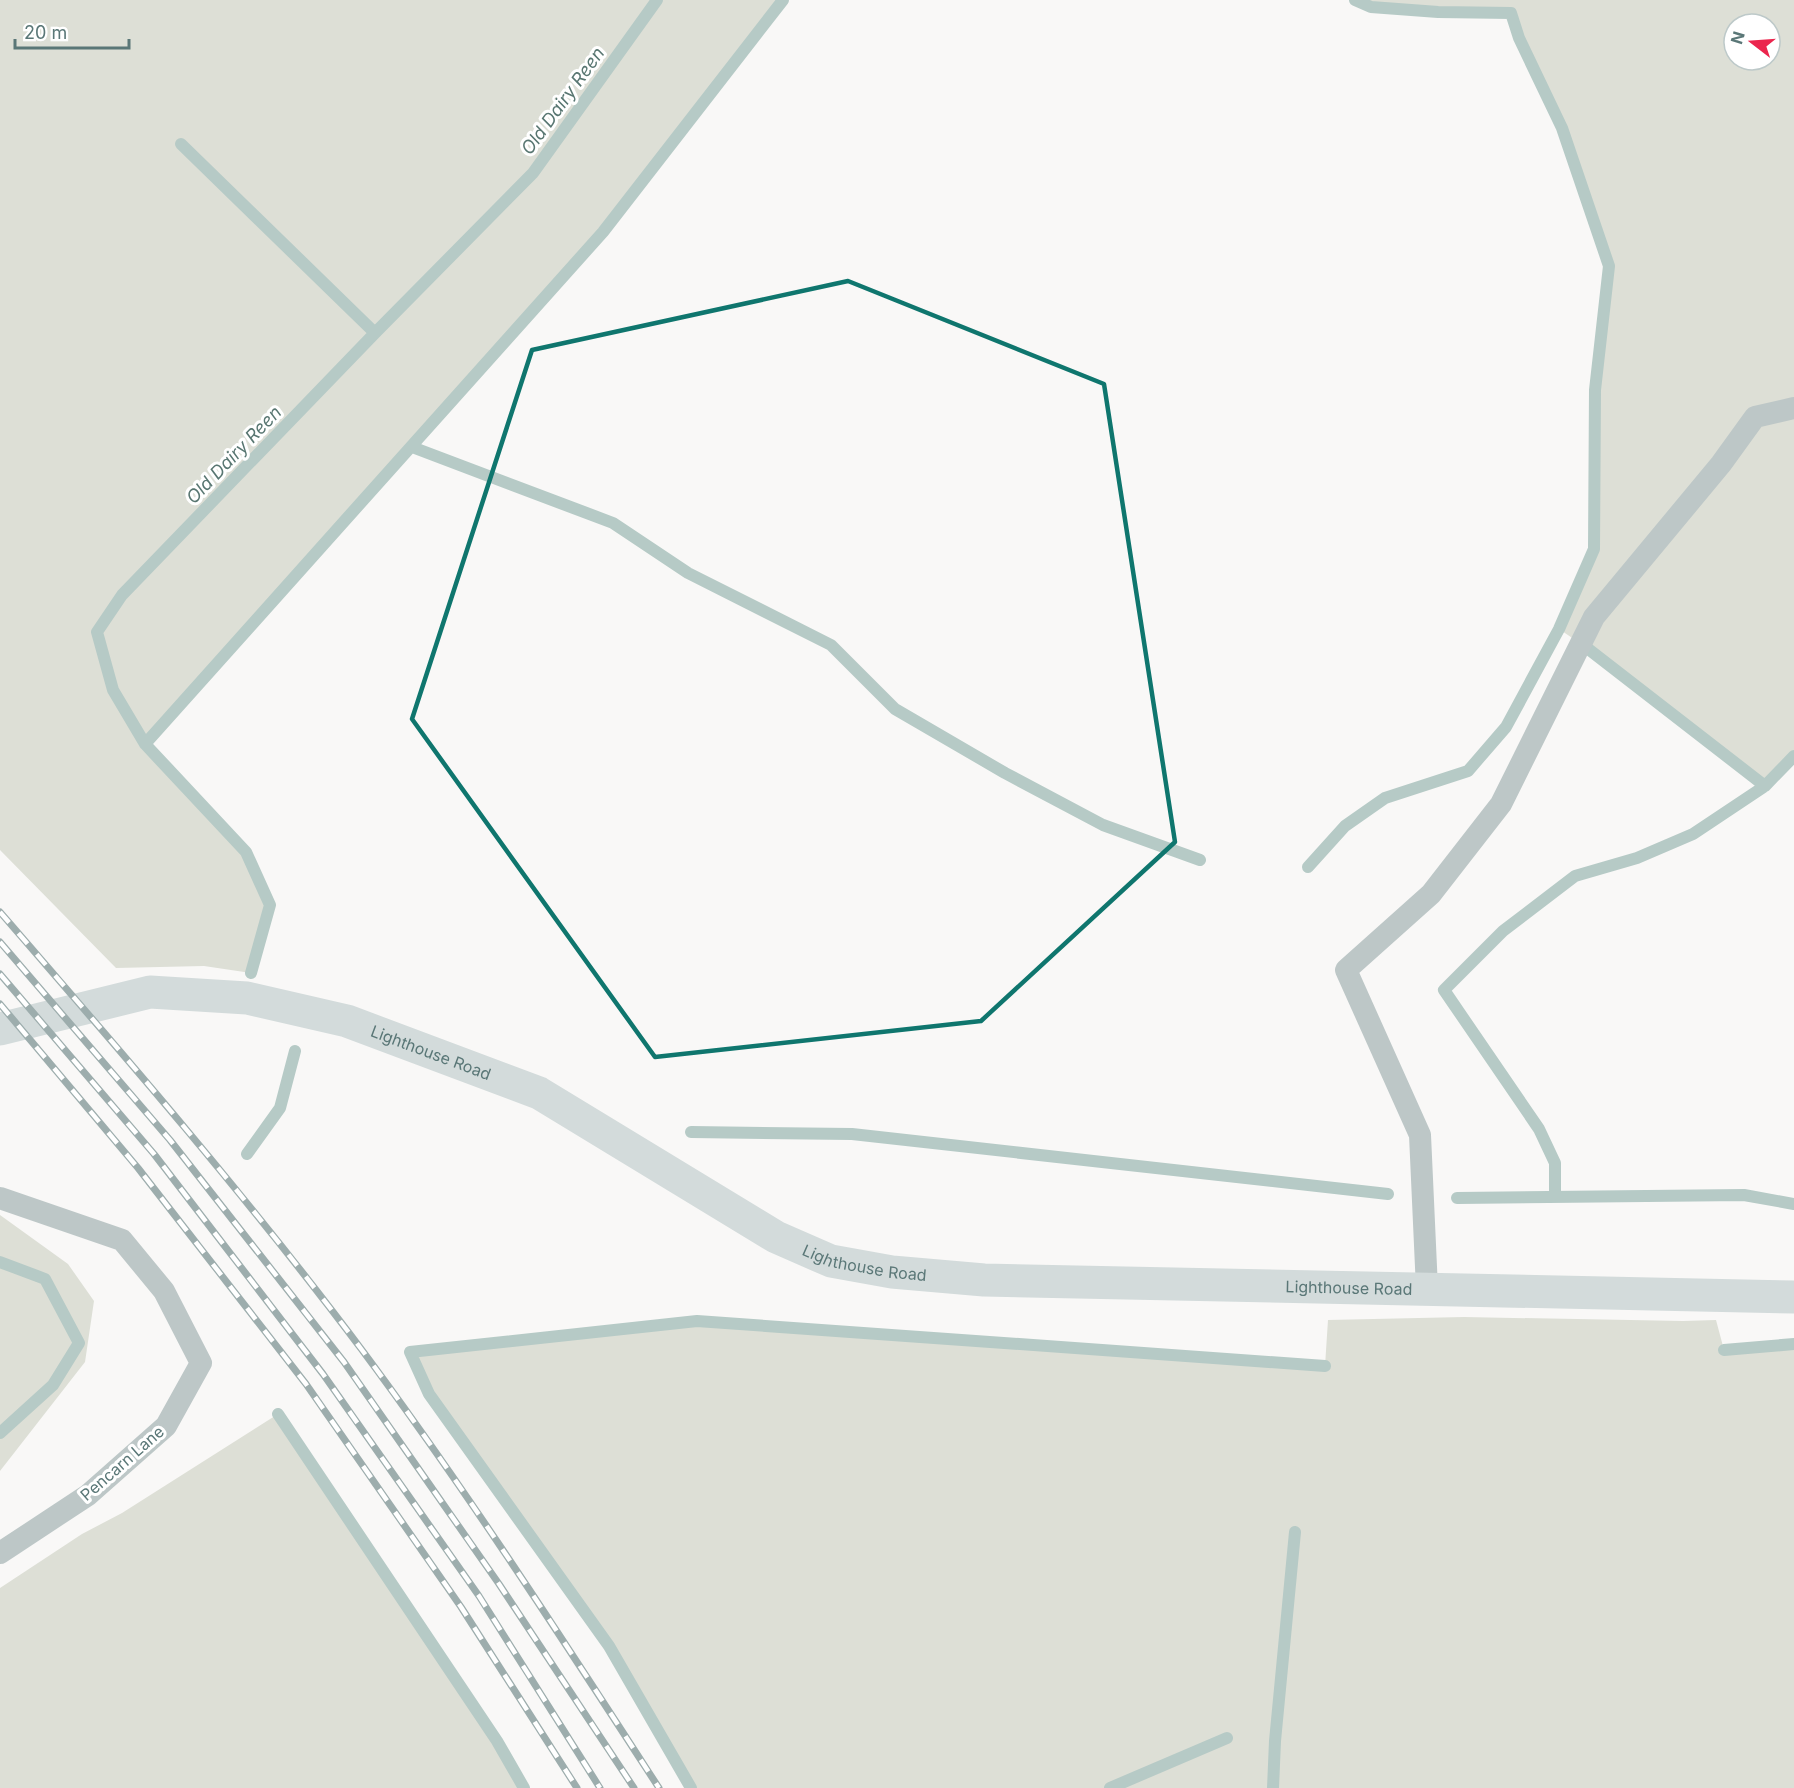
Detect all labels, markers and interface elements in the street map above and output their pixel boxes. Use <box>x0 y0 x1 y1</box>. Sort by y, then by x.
scale bar <box>15 12 129 50</box>
north arrow <box>1722 12 1782 72</box>
text: 20 m <box>24 22 67 43</box>
text: N <box>1726 29 1749 46</box>
water label: Old Dairy Reen <box>517 43 609 158</box>
water label: Old Dairy Reen <box>182 401 285 508</box>
street label: Lighthouse Road <box>368 1021 494 1084</box>
street label: Lighthouse Road <box>799 1240 927 1285</box>
street label: Lighthouse Road <box>1285 1276 1413 1299</box>
street label: Pencarn Lane <box>76 1421 168 1505</box>

